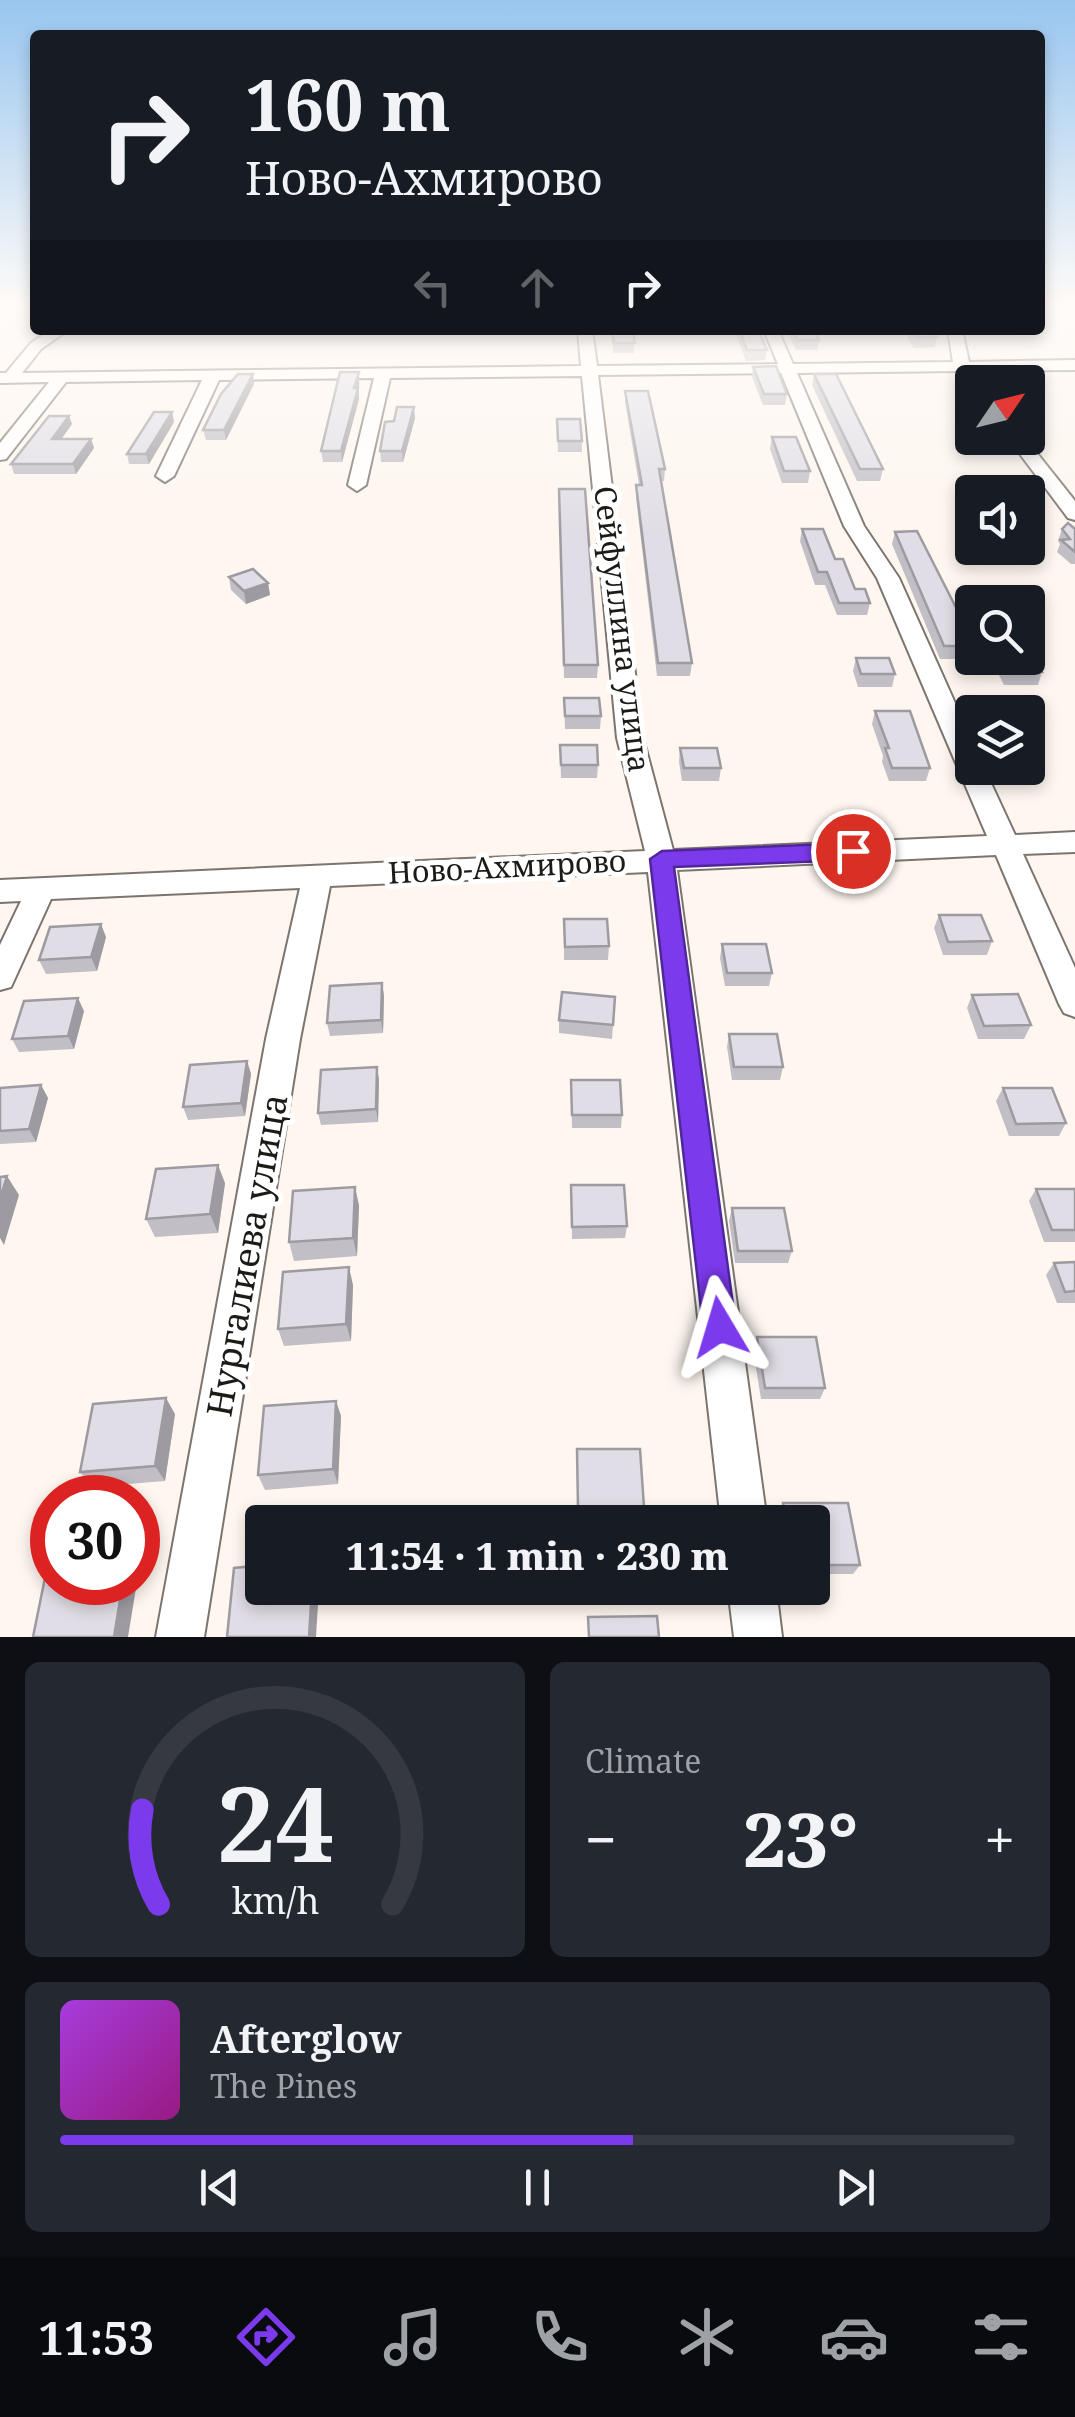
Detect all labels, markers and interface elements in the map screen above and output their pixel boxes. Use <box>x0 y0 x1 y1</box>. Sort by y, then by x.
text: 160 m <box>245 56 451 152</box>
icon: right <box>80 70 210 200</box>
text: Ново-Ахмирово <box>245 147 602 208</box>
icon: left <box>405 260 460 315</box>
icon: ahead <box>510 260 565 315</box>
icon: right <box>615 260 670 315</box>
north arrow <box>955 365 1045 455</box>
map controls <box>955 365 1045 785</box>
button: sound <box>955 475 1045 565</box>
street label: Сейфуллина улица <box>585 483 661 775</box>
button: search <box>955 585 1045 675</box>
button: layers <box>955 695 1045 785</box>
pin <box>811 809 896 894</box>
icon: arrive <box>826 824 881 879</box>
street label: Ново-Ахмирово <box>387 839 627 893</box>
street label: Нургалиева улица <box>194 1090 298 1420</box>
position arrow <box>668 1275 772 1379</box>
speed limit sign: 30 <box>30 1475 160 1605</box>
text: 11:54 · 1 min · 230 m <box>346 1529 729 1581</box>
text: Climate <box>585 1739 701 1782</box>
text: 24 <box>216 1751 334 1892</box>
text: 23° <box>743 1787 858 1889</box>
text: − <box>585 1801 617 1876</box>
text: + <box>984 1801 1015 1876</box>
text: km/h <box>231 1876 319 1924</box>
text: Afterglow <box>210 2012 402 2064</box>
text: The Pines <box>210 2064 357 2107</box>
icon: previous <box>192 2160 247 2215</box>
icon: pause <box>510 2160 565 2215</box>
icon: next <box>828 2160 883 2215</box>
icon: directions <box>231 2302 301 2372</box>
icon: music <box>378 2302 448 2372</box>
icon: phone <box>525 2302 595 2372</box>
icon: climate <box>672 2302 742 2372</box>
icon: car <box>819 2302 889 2372</box>
icon: filters <box>966 2302 1036 2372</box>
text: 11:53 <box>39 2307 154 2368</box>

